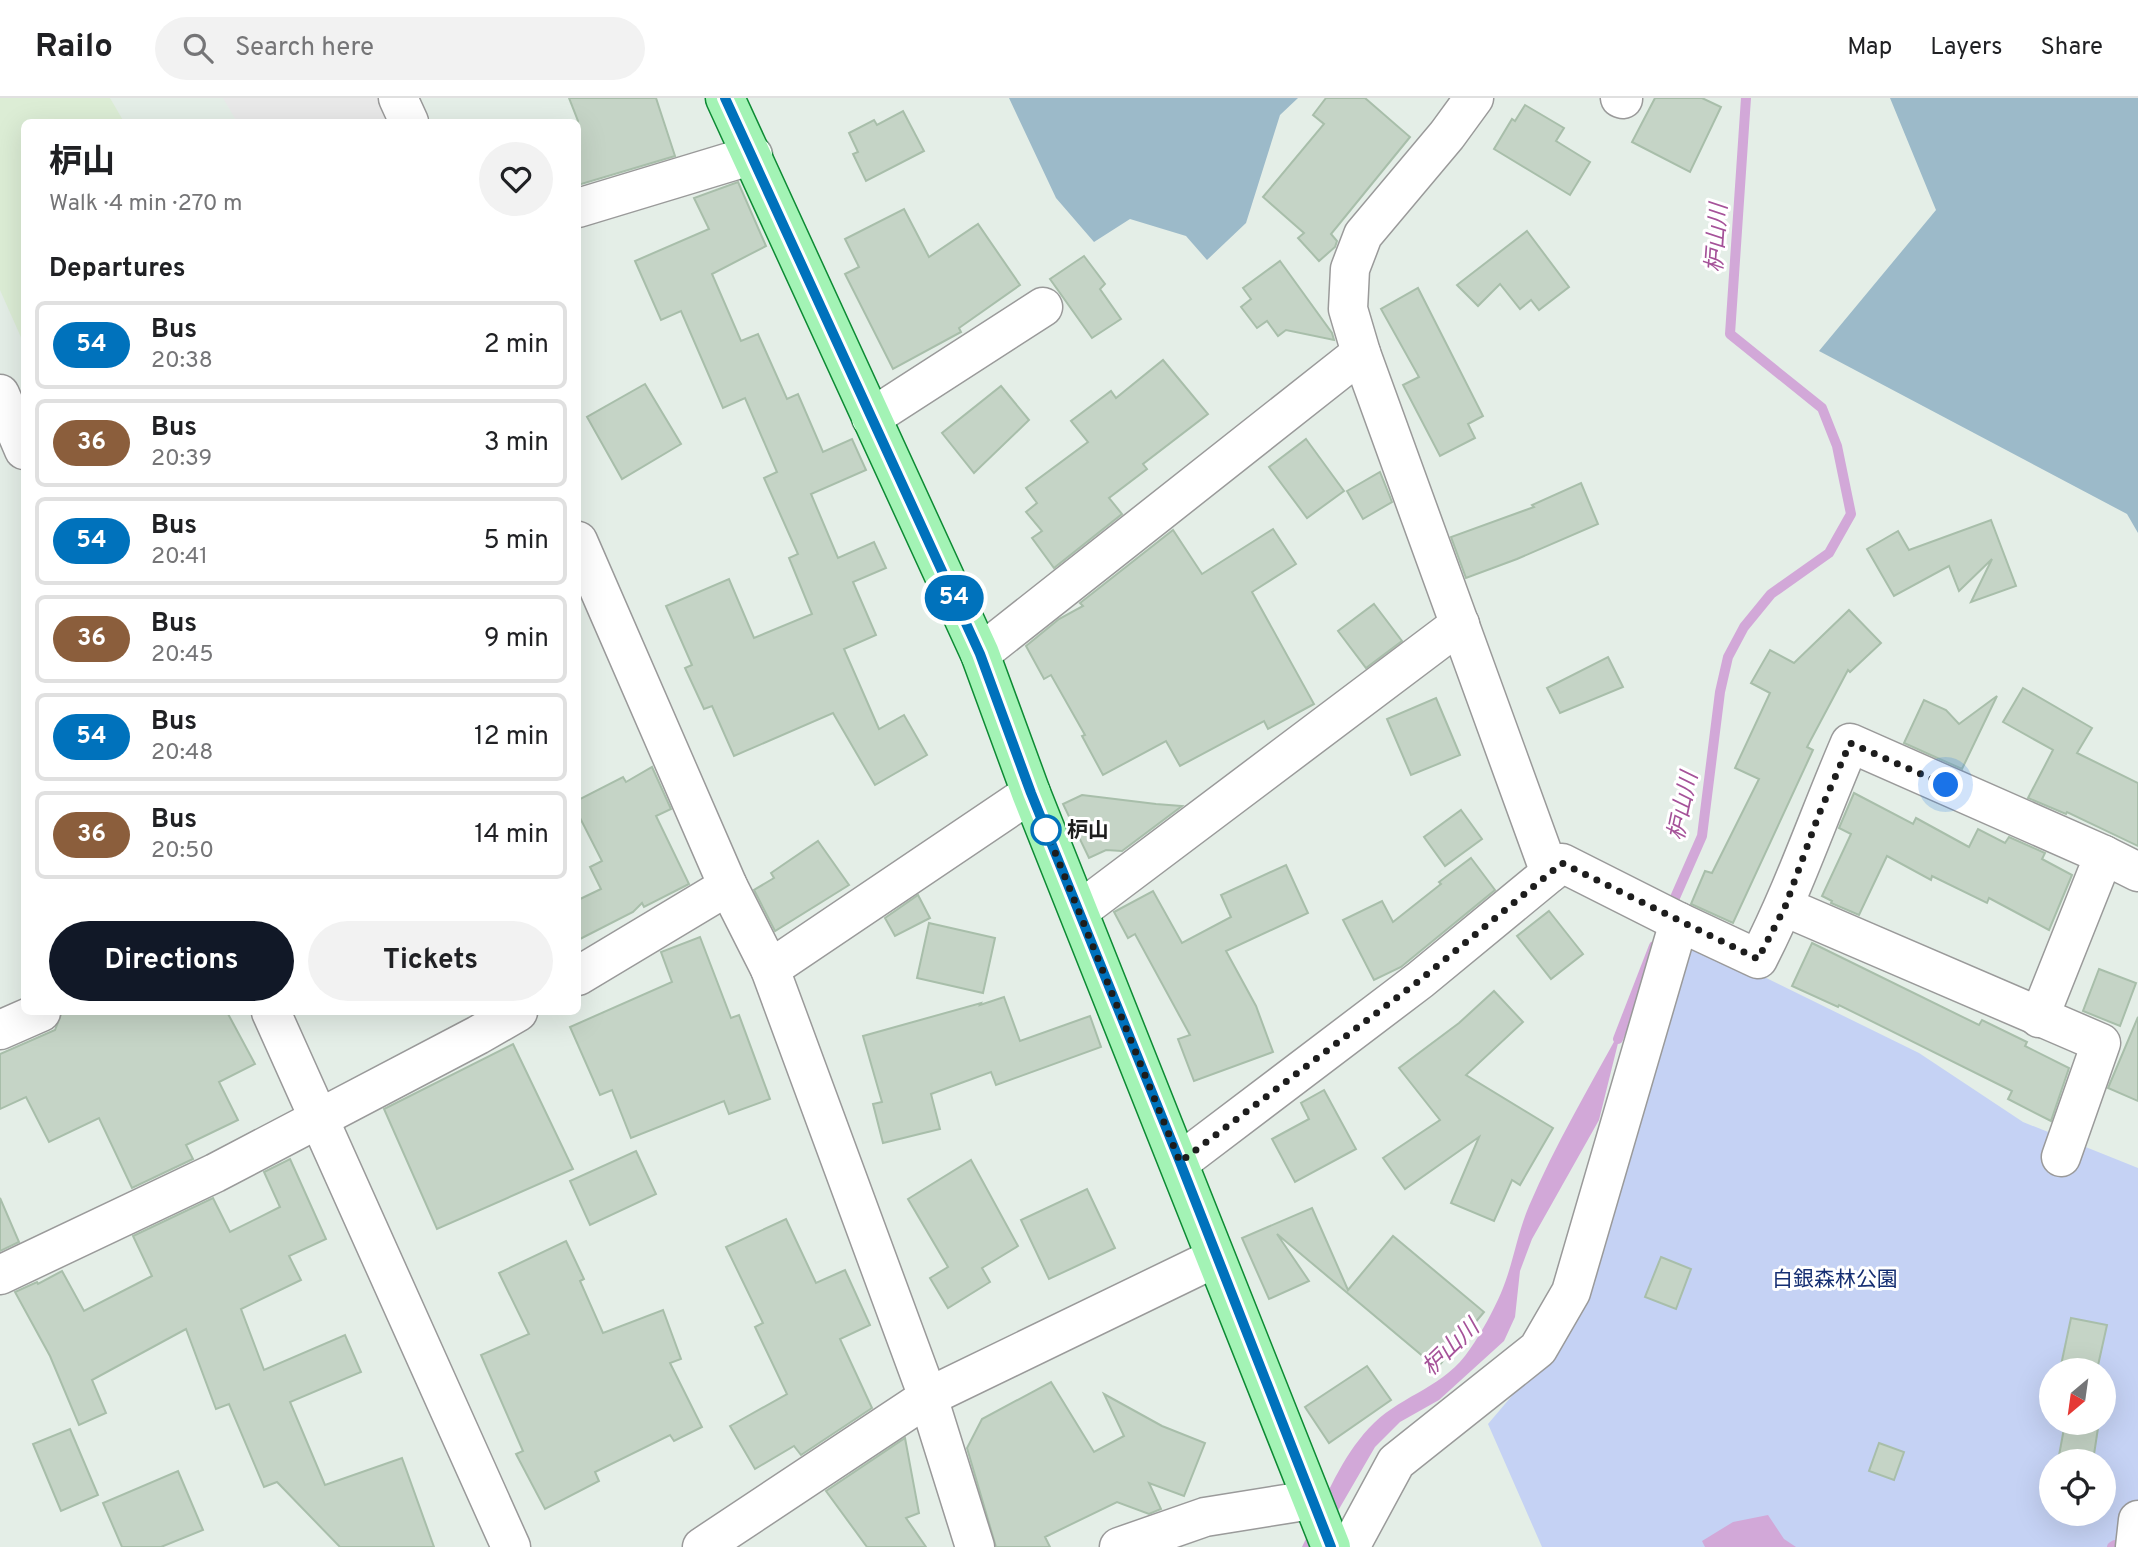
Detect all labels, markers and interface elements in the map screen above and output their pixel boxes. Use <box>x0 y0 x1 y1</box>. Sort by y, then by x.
search box <box>155 17 645 80</box>
text: Railo <box>35 27 113 69</box>
icon: search <box>179 29 217 67</box>
text: Search here <box>235 32 374 65</box>
text: Map <box>1847 33 1892 63</box>
text: Layers <box>1930 33 2002 63</box>
text: Share <box>2040 33 2103 63</box>
button: heart <box>479 142 553 216</box>
text: 枦山 <box>49 143 115 185</box>
text: Walk · 4 min · 270 m <box>49 190 242 219</box>
water label: 枦山川 <box>1702 200 1736 274</box>
text: Departures <box>49 253 186 286</box>
text: Bus <box>151 314 197 347</box>
text: 2 min <box>484 329 549 362</box>
text: 54 <box>76 330 107 360</box>
text: 20:38 <box>151 347 213 376</box>
text: Bus <box>151 412 197 445</box>
text: 3 min <box>484 427 549 460</box>
text: 36 <box>77 428 106 458</box>
text: 20:39 <box>151 445 212 474</box>
text: Bus <box>151 510 197 543</box>
text: 5 min <box>483 525 549 558</box>
text: 54 <box>76 526 107 556</box>
text: 20:41 <box>151 543 208 572</box>
line badge: 54 <box>922 575 986 621</box>
text: 54 <box>939 583 969 613</box>
text: Bus <box>151 608 197 641</box>
text: 9 min <box>484 623 549 656</box>
text: 36 <box>77 624 106 654</box>
text: 20:45 <box>151 641 214 670</box>
text: Bus <box>151 706 197 739</box>
text: 12 min <box>474 721 549 754</box>
text: 54 <box>76 722 107 752</box>
text: 20:48 <box>151 739 213 768</box>
water label: 枦山川 <box>1663 767 1706 843</box>
your location <box>1928 767 1963 802</box>
text: Bus <box>151 804 197 837</box>
marker: 枦山 <box>1031 815 1061 845</box>
place label: 枦山 <box>1067 818 1109 845</box>
text: 14 min <box>474 819 549 852</box>
text: 36 <box>77 820 106 850</box>
text: 20:50 <box>151 837 214 866</box>
button: Directions <box>49 921 294 1001</box>
button: Tickets <box>308 921 553 1001</box>
park label: 白銀森林公園 <box>1772 1267 1898 1294</box>
water label: 枦山川 <box>1417 1312 1489 1383</box>
north arrow <box>2039 1358 2116 1435</box>
map controls <box>2039 1358 2116 1526</box>
button: locate <box>2039 1449 2116 1526</box>

